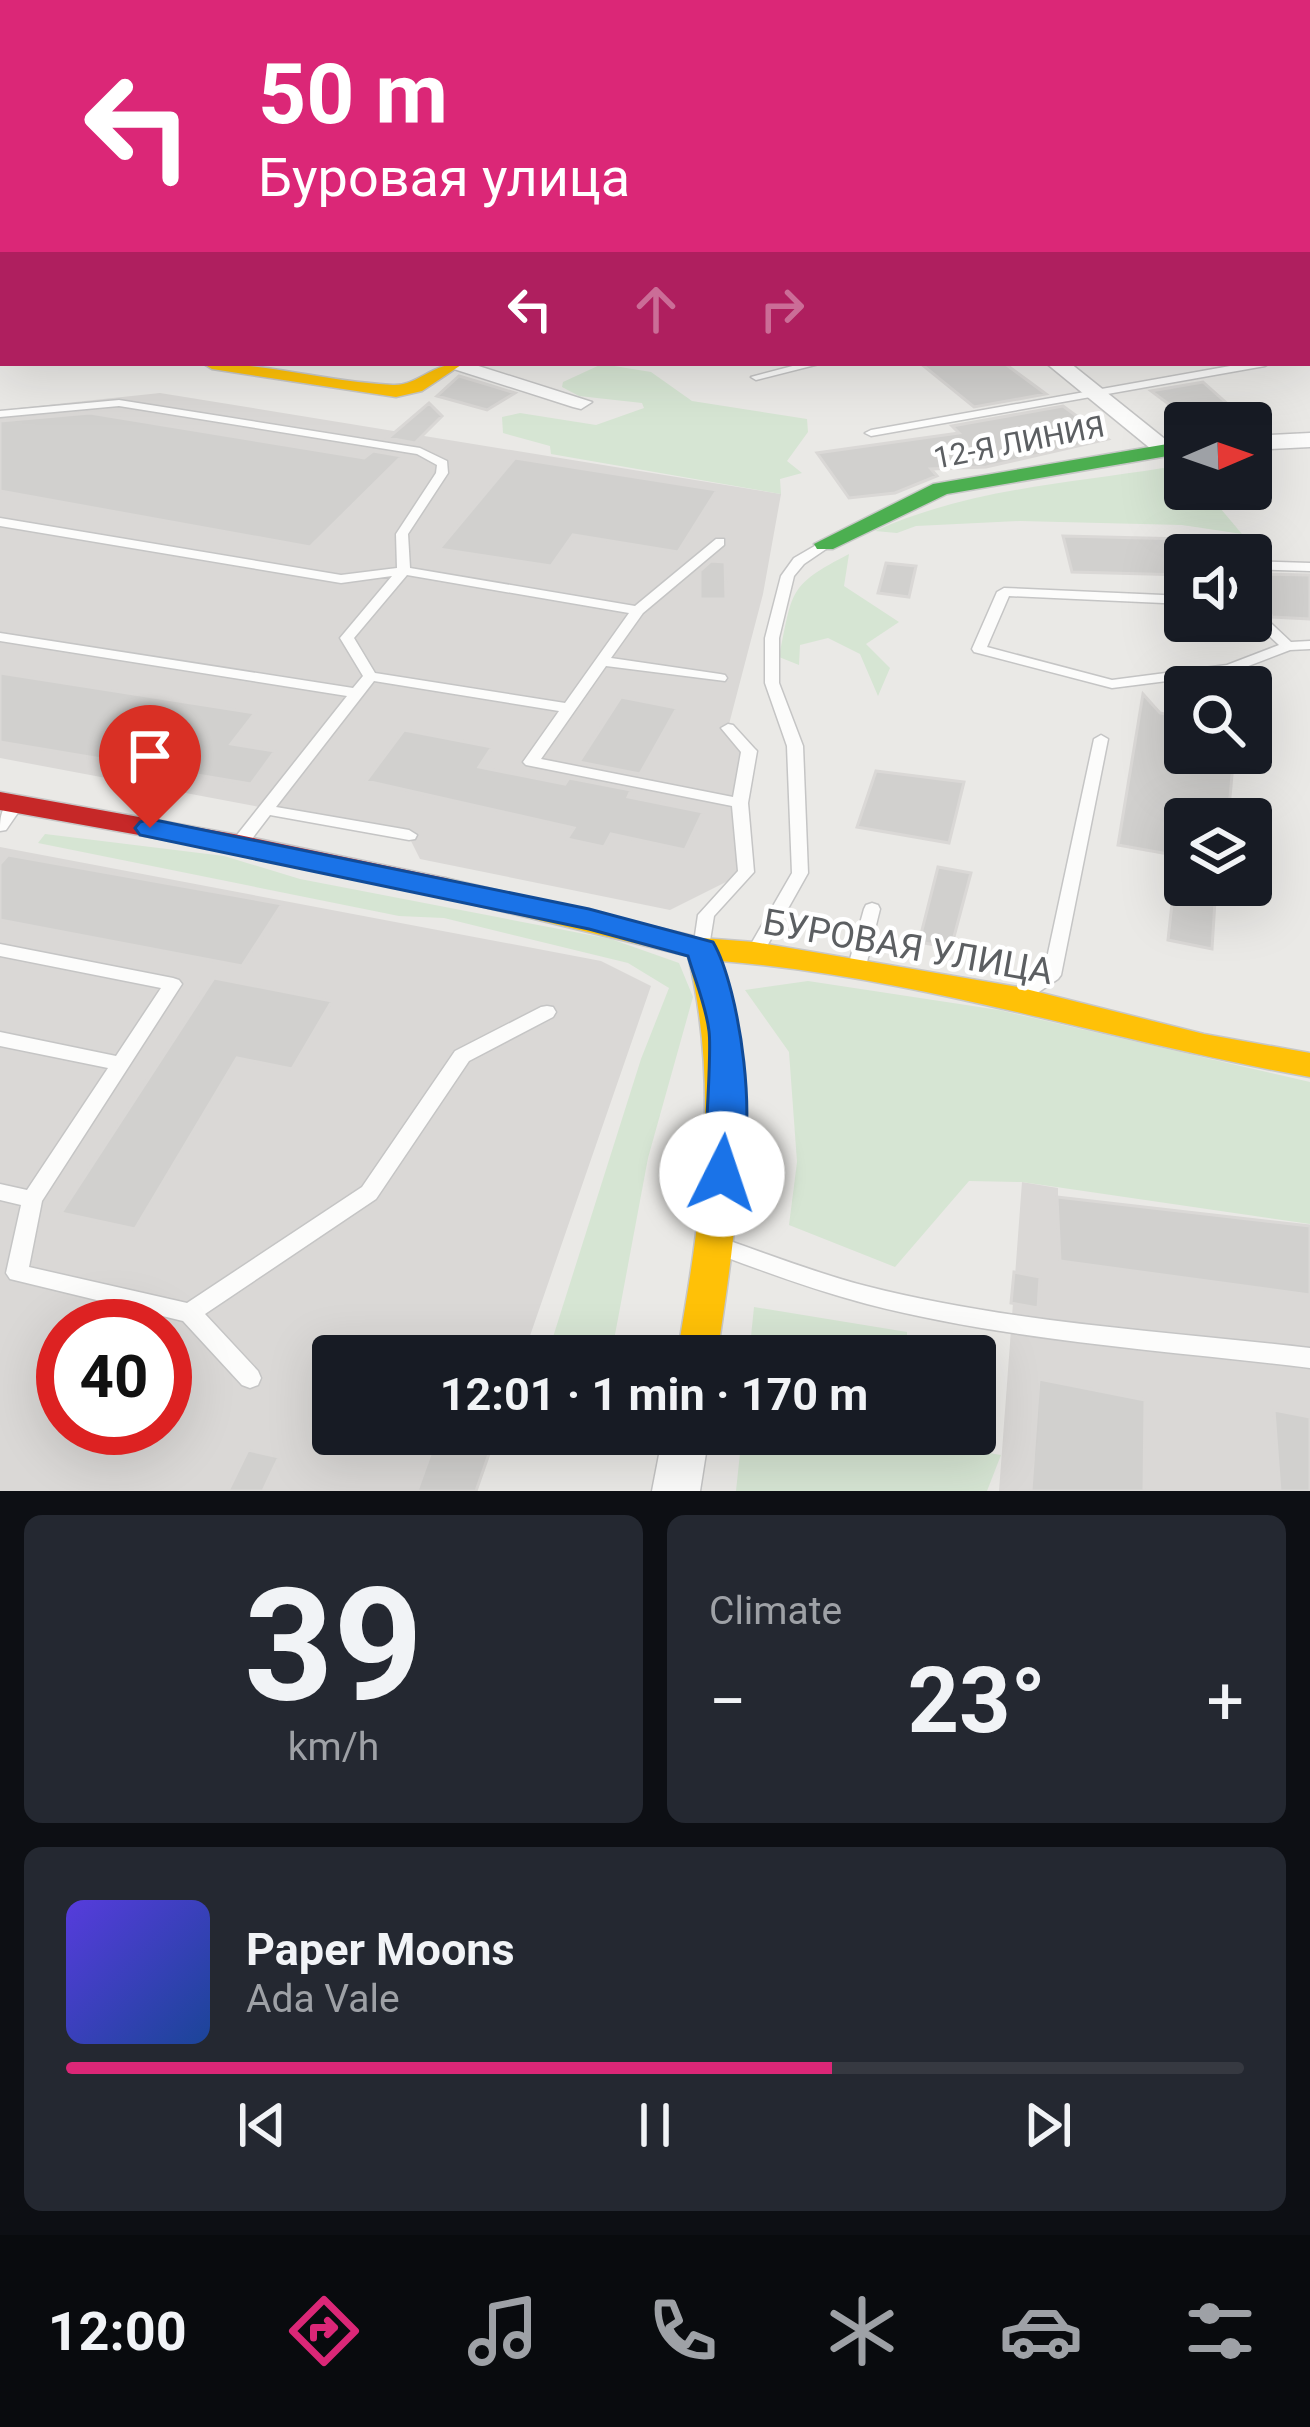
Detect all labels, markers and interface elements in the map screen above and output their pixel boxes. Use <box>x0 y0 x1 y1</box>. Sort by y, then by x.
text: 50 m <box>258 45 448 144</box>
icon: left <box>60 48 216 204</box>
text: Буровая улица <box>258 146 630 209</box>
icon: left <box>497 276 563 342</box>
icon: ahead <box>623 276 689 342</box>
icon: right <box>749 276 815 342</box>
north arrow <box>1164 402 1272 510</box>
map controls <box>1164 402 1272 906</box>
street label: 12-Я ЛИНИЯ <box>931 408 1107 476</box>
button: sound <box>1164 534 1272 642</box>
button: search <box>1164 666 1272 774</box>
pin <box>99 705 201 828</box>
icon: arrive <box>117 723 183 789</box>
button: layers <box>1164 798 1272 906</box>
street label: БУРОВАЯ УЛИЦА <box>760 901 1057 993</box>
position arrow <box>659 1111 785 1237</box>
speed limit sign: 40 <box>36 1299 192 1455</box>
text: 12:01 · 1 min · 170 m <box>440 1368 868 1421</box>
text: 39 <box>244 1554 423 1737</box>
text: Climate <box>709 1588 842 1634</box>
text: 23° <box>907 1649 1046 1754</box>
text: − <box>709 1663 747 1740</box>
text: + <box>1207 1663 1244 1740</box>
text: km/h <box>288 1724 379 1770</box>
text: Paper Moons <box>246 1923 515 1976</box>
text: Ada Vale <box>246 1976 400 2022</box>
icon: previous <box>229 2092 295 2158</box>
icon: pause <box>622 2092 688 2158</box>
icon: next <box>1015 2092 1081 2158</box>
icon: directions <box>282 2289 366 2373</box>
icon: music <box>461 2289 545 2373</box>
icon: phone <box>641 2289 725 2373</box>
icon: climate <box>820 2289 904 2373</box>
icon: car <box>999 2289 1083 2373</box>
icon: filters <box>1178 2289 1262 2373</box>
text: 12:00 <box>48 2300 187 2363</box>

